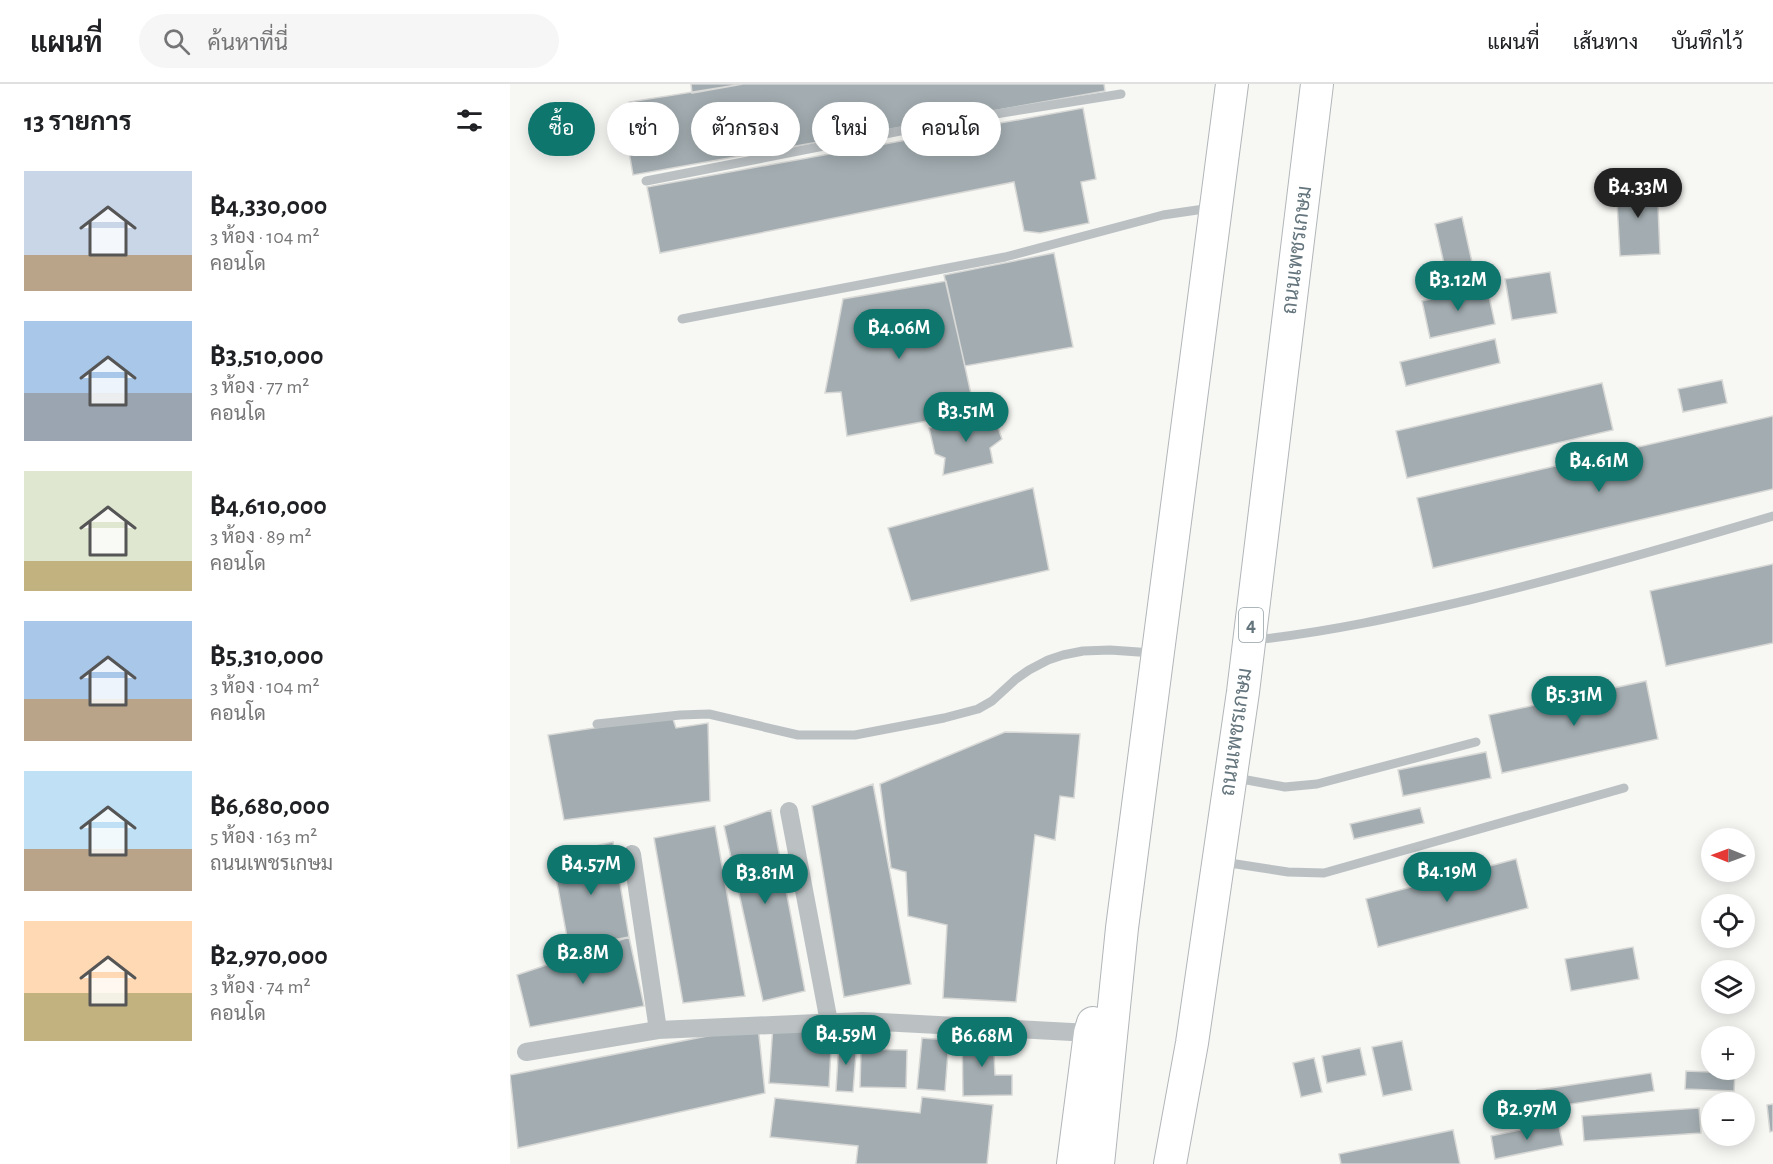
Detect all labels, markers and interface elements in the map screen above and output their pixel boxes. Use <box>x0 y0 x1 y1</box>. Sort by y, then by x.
search box <box>139 14 559 68</box>
icon: search <box>160 25 193 58</box>
text: แผนที่ <box>30 30 103 58</box>
text: ค้นหาที่นี่ <box>208 32 288 54</box>
text: แผนที่ <box>1487 32 1540 53</box>
text: เส้นทาง <box>1573 32 1638 53</box>
text: บันทึกไว้ <box>1671 32 1743 53</box>
chip: ซื้อ <box>528 102 595 156</box>
chip: เช่า <box>607 102 679 156</box>
chip: ตัวกรอง <box>691 102 800 156</box>
chip: ใหม่ <box>812 102 889 156</box>
chip: คอนโด <box>901 102 1001 156</box>
icon: filters <box>453 104 486 137</box>
text: 13 รายการ <box>24 109 132 135</box>
pin: ฿4.33M <box>1589 168 1687 219</box>
text: ฿4.33M <box>1608 177 1668 197</box>
street label: ถนนเพชรเกษม <box>1279 185 1315 315</box>
text: ฿4,330,000 <box>210 193 327 219</box>
icon: home <box>72 195 144 267</box>
text: 3 ห้อง · 104 m² <box>210 227 320 247</box>
text: คอนโด <box>210 254 266 274</box>
pin: ฿3.12M <box>1409 261 1507 312</box>
text: ฿3.12M <box>1429 270 1487 290</box>
pin: ฿4.06M <box>850 309 948 360</box>
text: ฿4.06M <box>868 318 930 338</box>
text: ฿3,510,000 <box>210 343 324 369</box>
icon: home <box>72 345 144 417</box>
text: 3 ห้อง · 77 m² <box>210 377 309 397</box>
pin: ฿3.51M <box>917 392 1015 443</box>
text: ฿3.51M <box>937 401 995 421</box>
text: คอนโด <box>210 404 266 424</box>
pin: ฿4.61M <box>1550 442 1648 493</box>
text: ฿4.61M <box>1569 451 1629 471</box>
text: ฿4,610,000 <box>210 493 327 519</box>
icon: home <box>72 495 144 567</box>
text: 3 ห้อง · 89 m² <box>210 527 311 547</box>
text: คอนโด <box>210 554 266 574</box>
road number: 4 <box>1239 608 1263 642</box>
text: ฿5,310,000 <box>210 643 324 669</box>
icon: home <box>72 645 144 717</box>
street label: ถนนเพชรเกษม <box>1217 667 1255 797</box>
pin: ฿5.31M <box>1525 676 1623 727</box>
text: 3 ห้อง · 104 m² <box>210 677 320 697</box>
text: ฿5.31M <box>1545 685 1603 705</box>
text: คอนโด <box>210 704 266 724</box>
text: ฿6,680,000 <box>210 793 330 819</box>
icon: home <box>72 795 144 867</box>
text: 5 ห้อง · 163 m² <box>210 827 317 847</box>
north arrow <box>1701 828 1755 882</box>
map controls <box>1701 828 1755 1146</box>
pin: ฿4.57M <box>542 845 640 896</box>
pin: ฿4.19M <box>1398 852 1496 903</box>
text: ถนนเพชรเกษม <box>210 854 333 874</box>
text: ฿4.57M <box>561 854 621 874</box>
pin: ฿3.81M <box>716 854 814 905</box>
text: ฿4.19M <box>1417 861 1477 881</box>
text: ฿3.81M <box>736 863 794 883</box>
button: locate <box>1701 894 1755 948</box>
pin: ฿2.8M <box>541 934 625 985</box>
text: ฿2,970,000 <box>210 943 328 969</box>
text: ฿2.8M <box>557 943 609 963</box>
icon: home <box>72 945 144 1017</box>
button: layers <box>1701 960 1755 1014</box>
text: 3 ห้อง · 74 m² <box>210 977 311 997</box>
text: คอนโด <box>210 1004 266 1024</box>
pin: ฿4.59M <box>797 1015 895 1066</box>
pin: ฿6.68M <box>933 1017 1031 1068</box>
text: ฿4.59M <box>816 1024 876 1044</box>
text: ฿6.68M <box>951 1026 1013 1046</box>
button: + <box>1701 1026 1755 1080</box>
pin: ฿2.97M <box>1478 1090 1576 1141</box>
button: − <box>1701 1092 1755 1146</box>
text: ฿2.97M <box>1497 1099 1557 1119</box>

